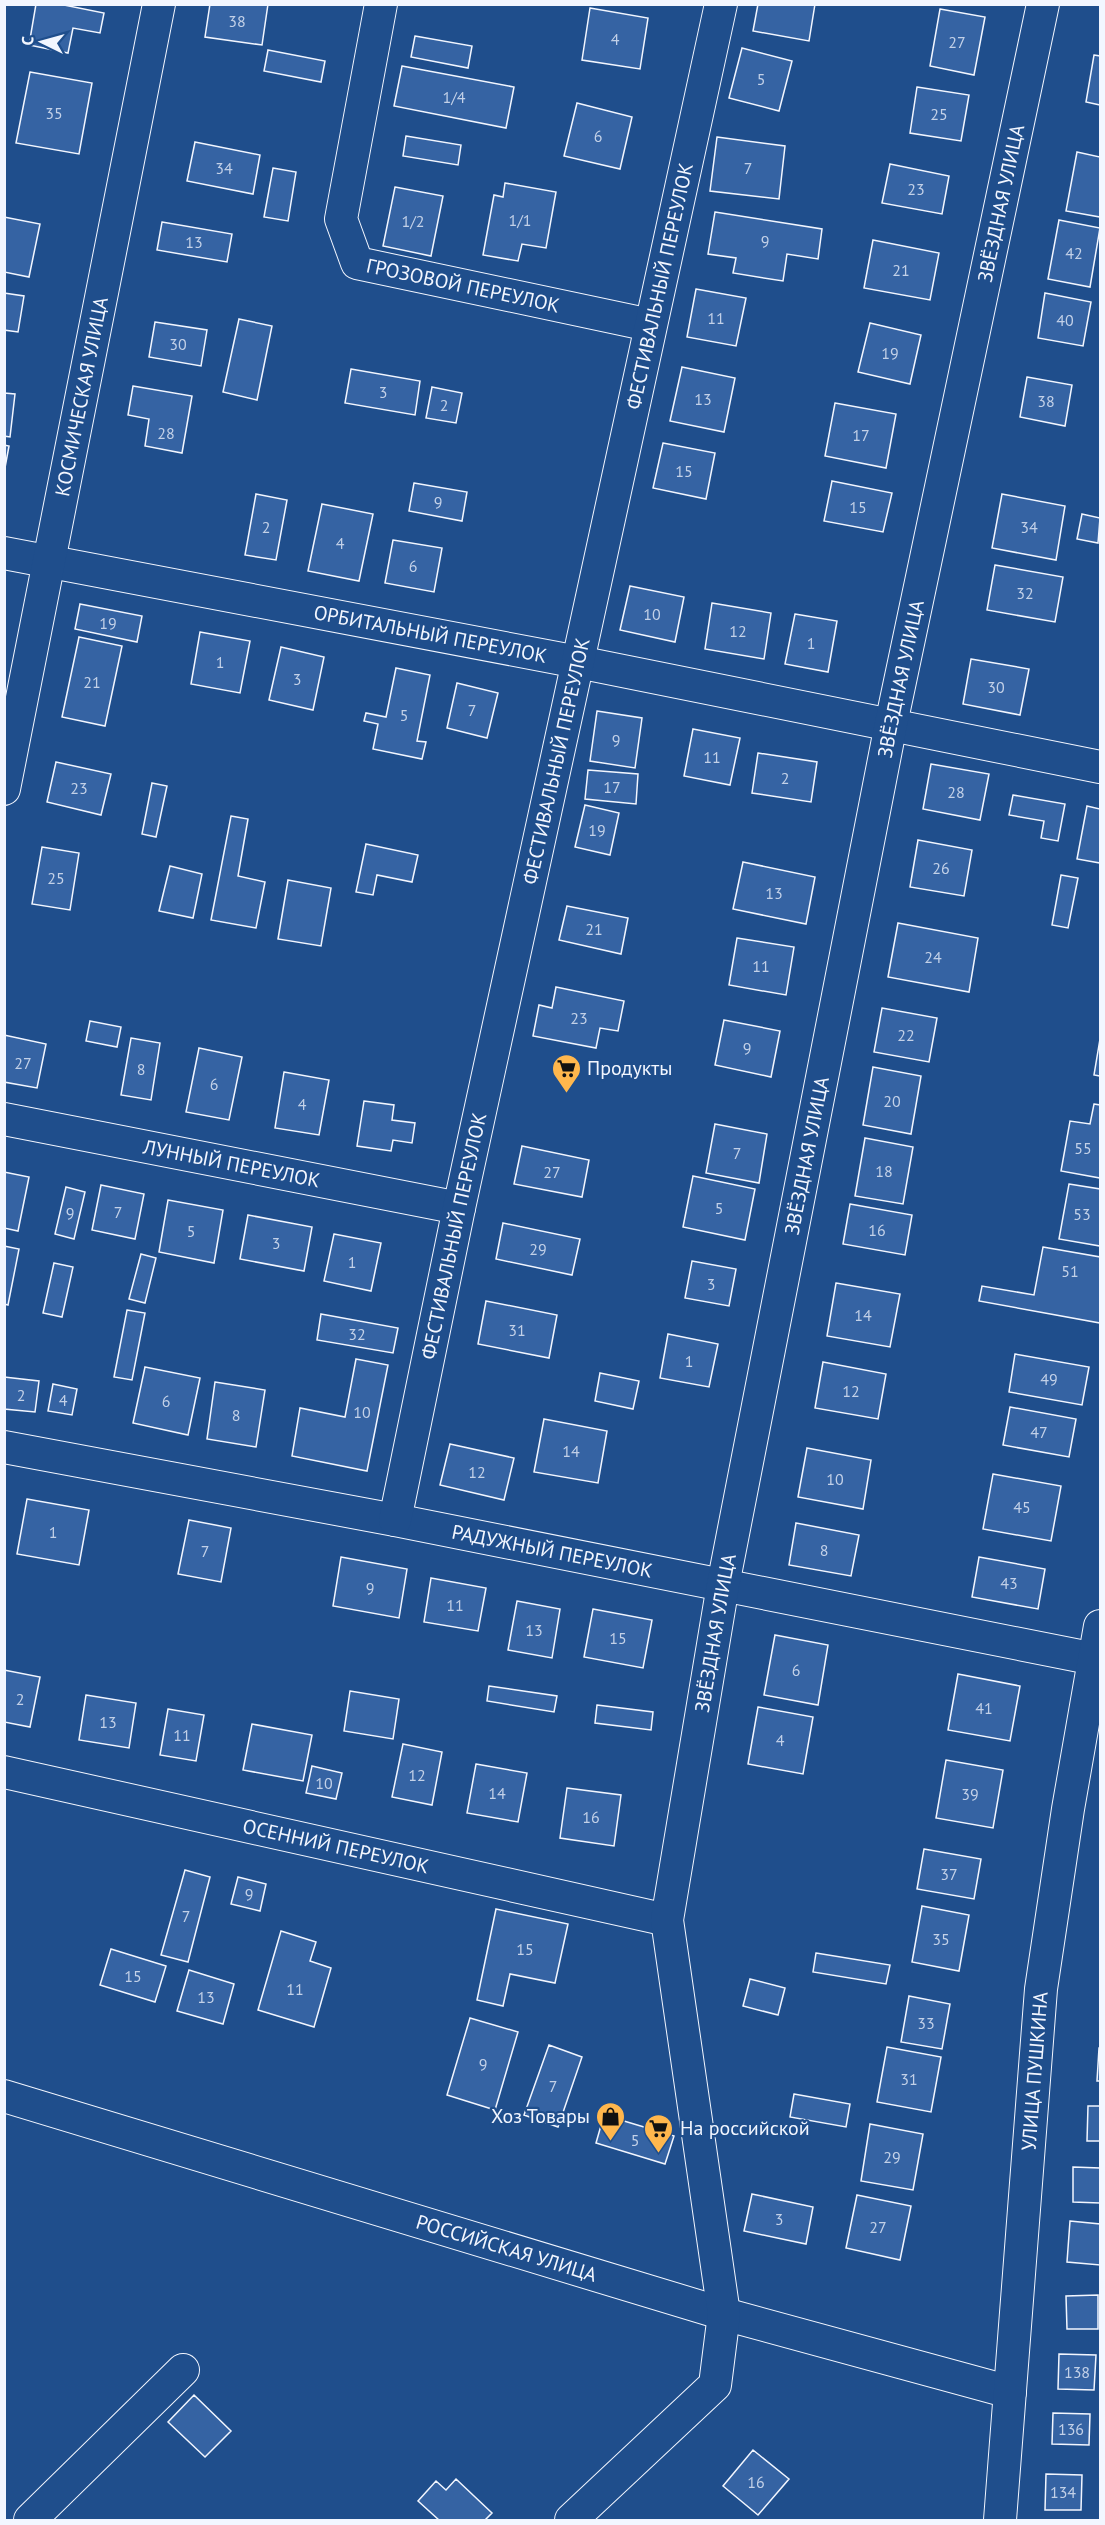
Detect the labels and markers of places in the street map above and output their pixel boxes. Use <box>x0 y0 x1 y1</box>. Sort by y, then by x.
supermarket icon: Продукты <box>550 1052 582 1094</box>
place label: Продукты <box>587 1055 672 1081</box>
shop icon: Хоз Товары <box>595 2100 627 2142</box>
place label: Хоз Товары <box>491 2103 590 2129</box>
supermarket icon: На российской <box>643 2112 675 2154</box>
place label: На российской <box>680 2115 810 2141</box>

